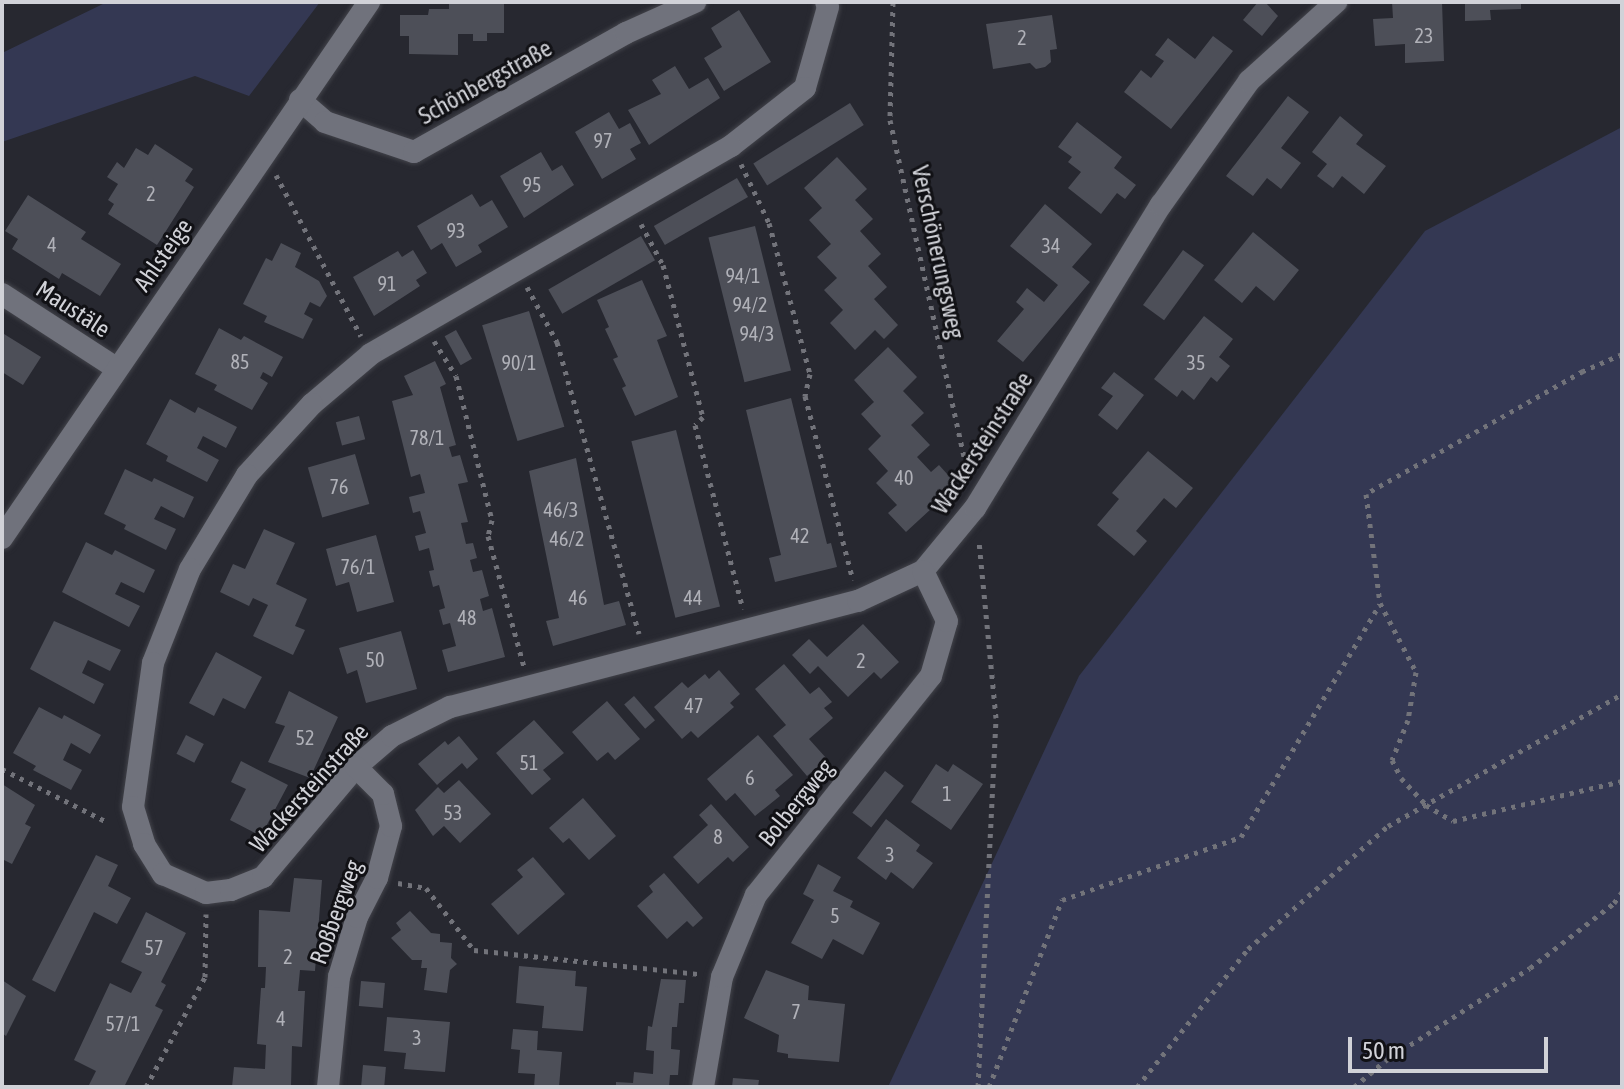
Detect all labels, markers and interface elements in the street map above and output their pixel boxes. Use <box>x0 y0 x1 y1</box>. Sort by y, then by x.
house number: 23 <box>1415 23 1433 47</box>
house number: 2 <box>1017 25 1027 49</box>
street label: Schönbergstraße <box>413 34 557 130</box>
house number: 97 <box>594 128 612 152</box>
street label: Verschönerungsweg <box>906 163 970 341</box>
house number: 95 <box>523 172 541 196</box>
house number: 2 <box>146 181 156 205</box>
street label: Ahlsteige <box>128 213 198 297</box>
house number: 93 <box>447 218 465 242</box>
house number: 4 <box>47 232 57 256</box>
house number: 34 <box>1042 233 1060 257</box>
house number: 94/1 <box>726 263 760 287</box>
house number: 91 <box>378 271 396 295</box>
street label: Maustäle <box>31 274 115 344</box>
house number: 94/2 <box>733 292 767 316</box>
house number: 94/3 <box>740 321 774 345</box>
house number: 85 <box>231 349 249 373</box>
house number: 90/1 <box>502 350 536 374</box>
house number: 35 <box>1187 350 1205 374</box>
street label: Wackersteinstraße <box>925 367 1039 519</box>
house number: 78/1 <box>410 425 444 449</box>
house number: 40 <box>895 465 913 489</box>
house number: 76 <box>330 474 348 498</box>
house number: 46/3 <box>544 497 578 521</box>
house number: 42 <box>791 523 809 547</box>
house number: 46/2 <box>550 526 584 550</box>
house number: 76/1 <box>341 554 375 578</box>
house number: 46 <box>569 585 587 609</box>
house number: 44 <box>684 585 702 609</box>
house number: 48 <box>458 605 476 629</box>
house number: 50 <box>366 647 384 671</box>
house number: 2 <box>856 648 866 672</box>
house number: 47 <box>685 693 703 717</box>
street label: Wackersteinstraße <box>244 718 374 858</box>
house number: 52 <box>296 725 314 749</box>
house number: 51 <box>520 750 538 774</box>
street label: Bolbergweg <box>752 754 840 852</box>
house number: 6 <box>745 765 755 789</box>
house number: 1 <box>942 781 952 805</box>
house number: 53 <box>444 800 462 824</box>
house number: 8 <box>713 824 723 848</box>
house number: 3 <box>885 842 895 866</box>
street label: Roßbergweg <box>304 856 368 968</box>
house number: 5 <box>830 903 840 927</box>
house number: 57 <box>145 935 163 959</box>
house number: 2 <box>283 944 293 968</box>
house number: 7 <box>791 999 801 1023</box>
house number: 4 <box>276 1006 286 1030</box>
house number: 57/1 <box>106 1011 140 1035</box>
scale bar <box>1352 1021 1552 1071</box>
house number: 3 <box>412 1025 422 1049</box>
text: 50 m <box>1362 1037 1405 1064</box>

